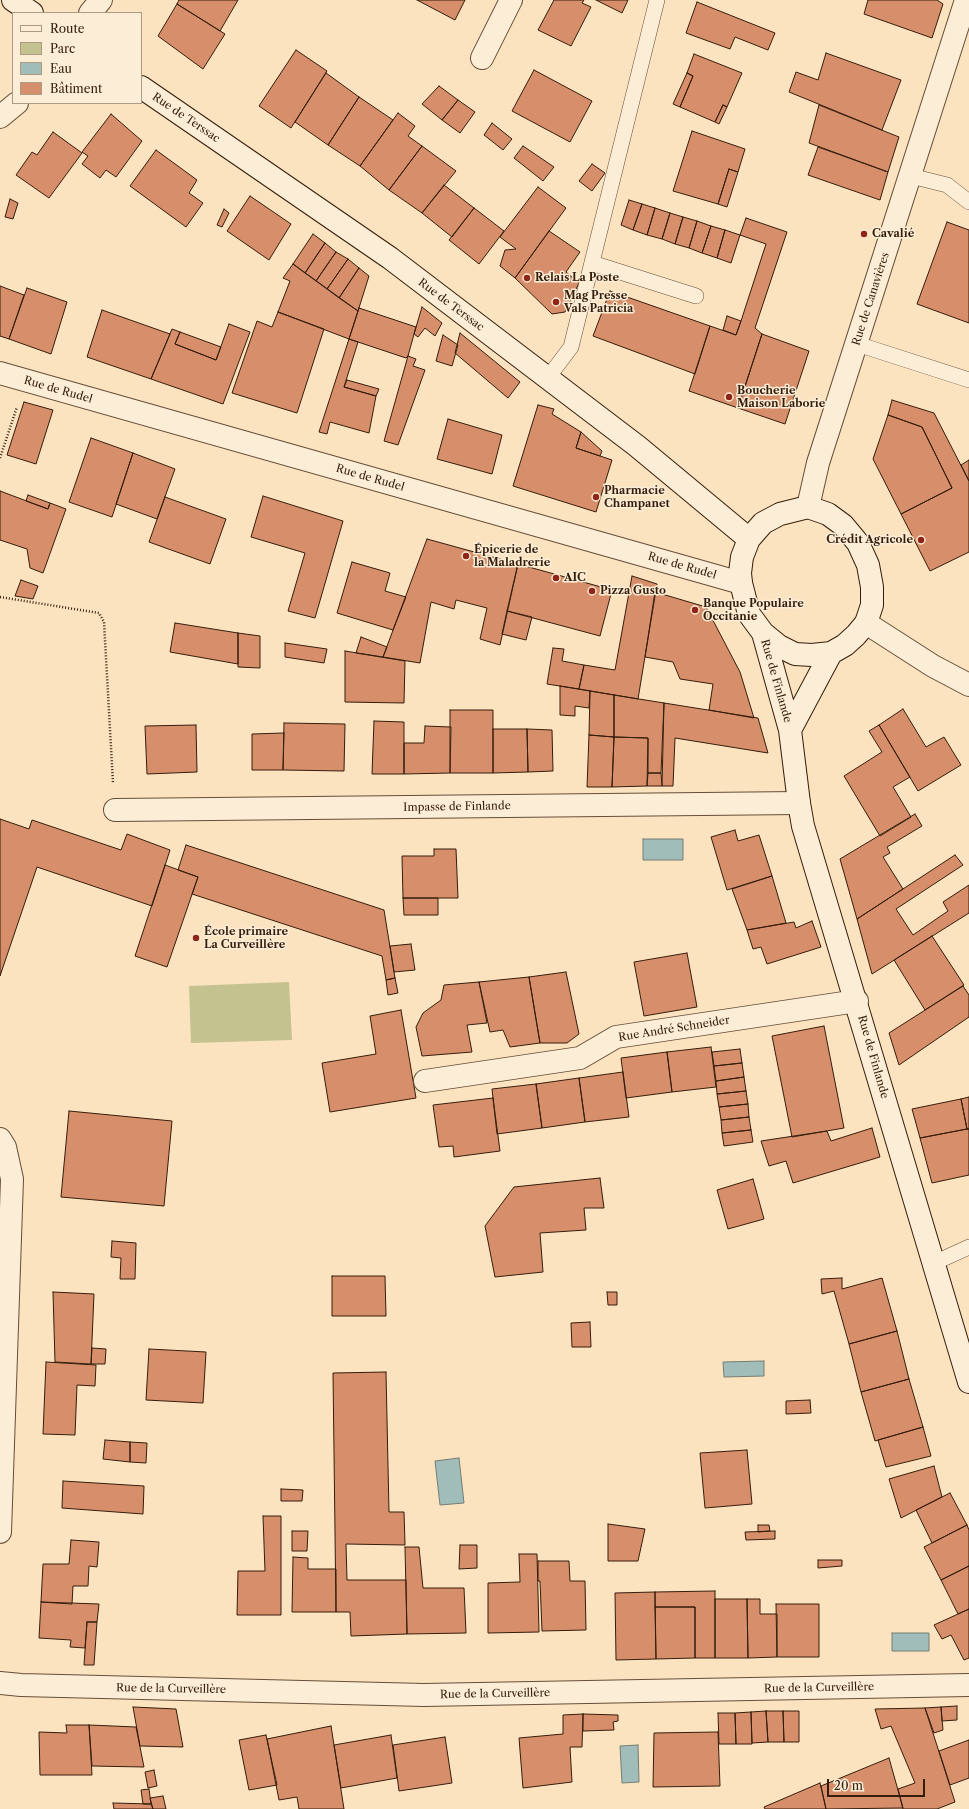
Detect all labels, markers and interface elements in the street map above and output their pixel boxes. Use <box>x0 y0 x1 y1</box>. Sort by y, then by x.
legend <box>12 12 142 104</box>
text: Route <box>50 21 84 36</box>
text: Parc <box>50 41 75 56</box>
text: Eau <box>50 61 72 76</box>
text: Bâtiment <box>50 81 102 96</box>
street label: Rue de Terssac <box>150 90 222 146</box>
place label: Cavalié <box>872 227 914 241</box>
marker: Cavalié <box>859 229 869 239</box>
street label: Rue de Canavières <box>850 251 892 347</box>
place label: Relais La Poste <box>535 271 619 285</box>
marker: Relais La Poste <box>522 273 532 283</box>
street label: Rue de Terssac <box>416 276 486 334</box>
place label: Mag Presse Vals Patricia <box>564 289 633 315</box>
marker: Mag Presse Vals Patricia <box>551 297 561 307</box>
street label: Rue de Rudel <box>22 374 94 406</box>
place label: Boucherie Maison Laborie <box>737 384 825 410</box>
marker: Boucherie Maison Laborie <box>724 392 734 402</box>
street label: Rue de Rudel <box>334 462 406 494</box>
place label: Pharmacie Champanet <box>604 484 670 510</box>
marker: Pharmacie Champanet <box>591 492 601 502</box>
place label: Crédit Agricole <box>826 533 913 547</box>
marker: Crédit Agricole <box>916 535 926 545</box>
place label: Épicerie de la Maladrerie <box>474 543 550 569</box>
street label: Rue de Rudel <box>646 550 718 582</box>
marker: Épicerie de la Maladrerie <box>461 551 471 561</box>
place label: AIC <box>564 571 586 585</box>
marker: AIC <box>551 573 561 583</box>
place label: Pizza Gusto <box>600 584 666 598</box>
marker: Pizza Gusto <box>587 586 597 596</box>
place label: Banque Populaire Occitanie <box>703 597 804 623</box>
marker: Banque Populaire Occitanie <box>690 605 700 615</box>
street label: Rue de Finlande <box>758 638 794 724</box>
street label: Impasse de Finlande <box>403 799 511 815</box>
place label: École primaire La Curveillère <box>204 925 288 951</box>
marker: École primaire La Curveillère <box>191 933 201 943</box>
street label: Rue André Schneider <box>617 1014 731 1044</box>
street label: Rue de Finlande <box>855 1014 891 1100</box>
street label: Rue de la Curveillère <box>764 1680 874 1696</box>
street label: Rue de la Curveillère <box>116 1681 226 1697</box>
street label: Rue de la Curveillère <box>440 1686 550 1702</box>
scale bar <box>829 1771 927 1797</box>
text: 20 m <box>834 1778 863 1793</box>

